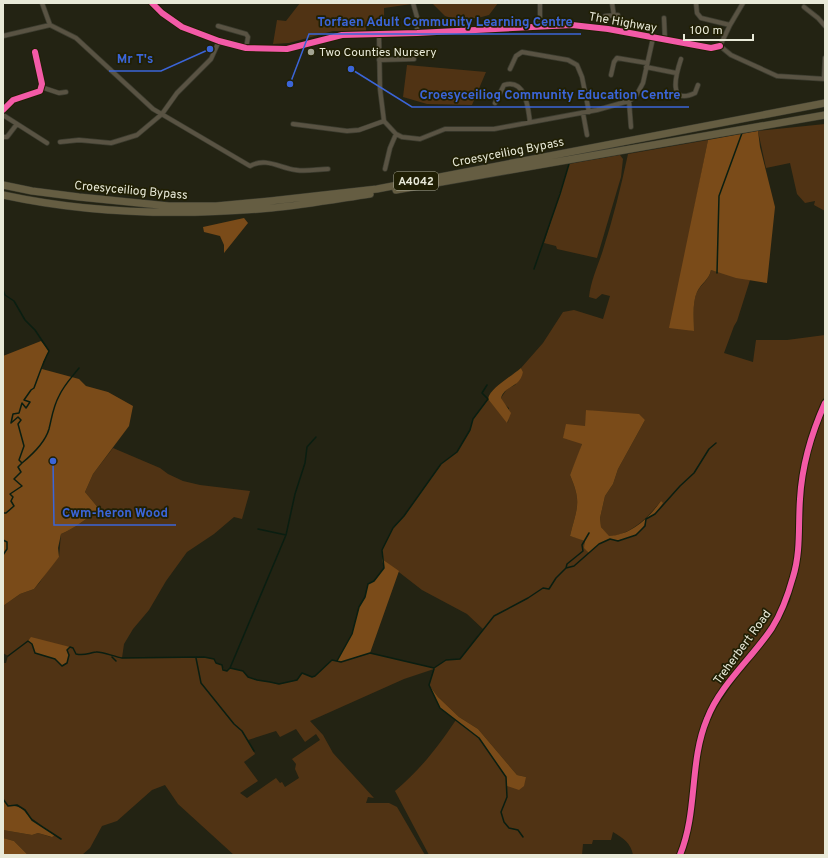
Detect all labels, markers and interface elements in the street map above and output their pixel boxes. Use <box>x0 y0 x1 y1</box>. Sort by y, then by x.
callout: Torfaen Adult Community Learning Centre <box>309 9 581 34</box>
street label: The Highway <box>587 9 658 37</box>
text: Torfaen Adult Community Learning Centre <box>317 15 573 31</box>
scale bar <box>684 16 753 42</box>
text: 100 m <box>690 23 723 39</box>
place label: Two Counties Nursery <box>319 45 437 61</box>
callout: Mr T's <box>109 46 161 71</box>
marker: Two Counties Nursery <box>306 47 316 57</box>
text: Mr T's <box>117 52 153 68</box>
callout: Croesyceiliog Community Education Centre <box>412 82 689 107</box>
text: Croesyceiliog Community Education Centre <box>419 88 681 104</box>
street label: Croesyceiliog Bypass <box>451 134 566 172</box>
road number: A4042 <box>394 172 438 190</box>
street label: Croesyceiliog Bypass <box>74 178 188 204</box>
callout: Cwm-heron Wood <box>54 500 176 525</box>
text: Cwm-heron Wood <box>62 506 168 522</box>
street label: Treherbert Road <box>710 607 775 688</box>

